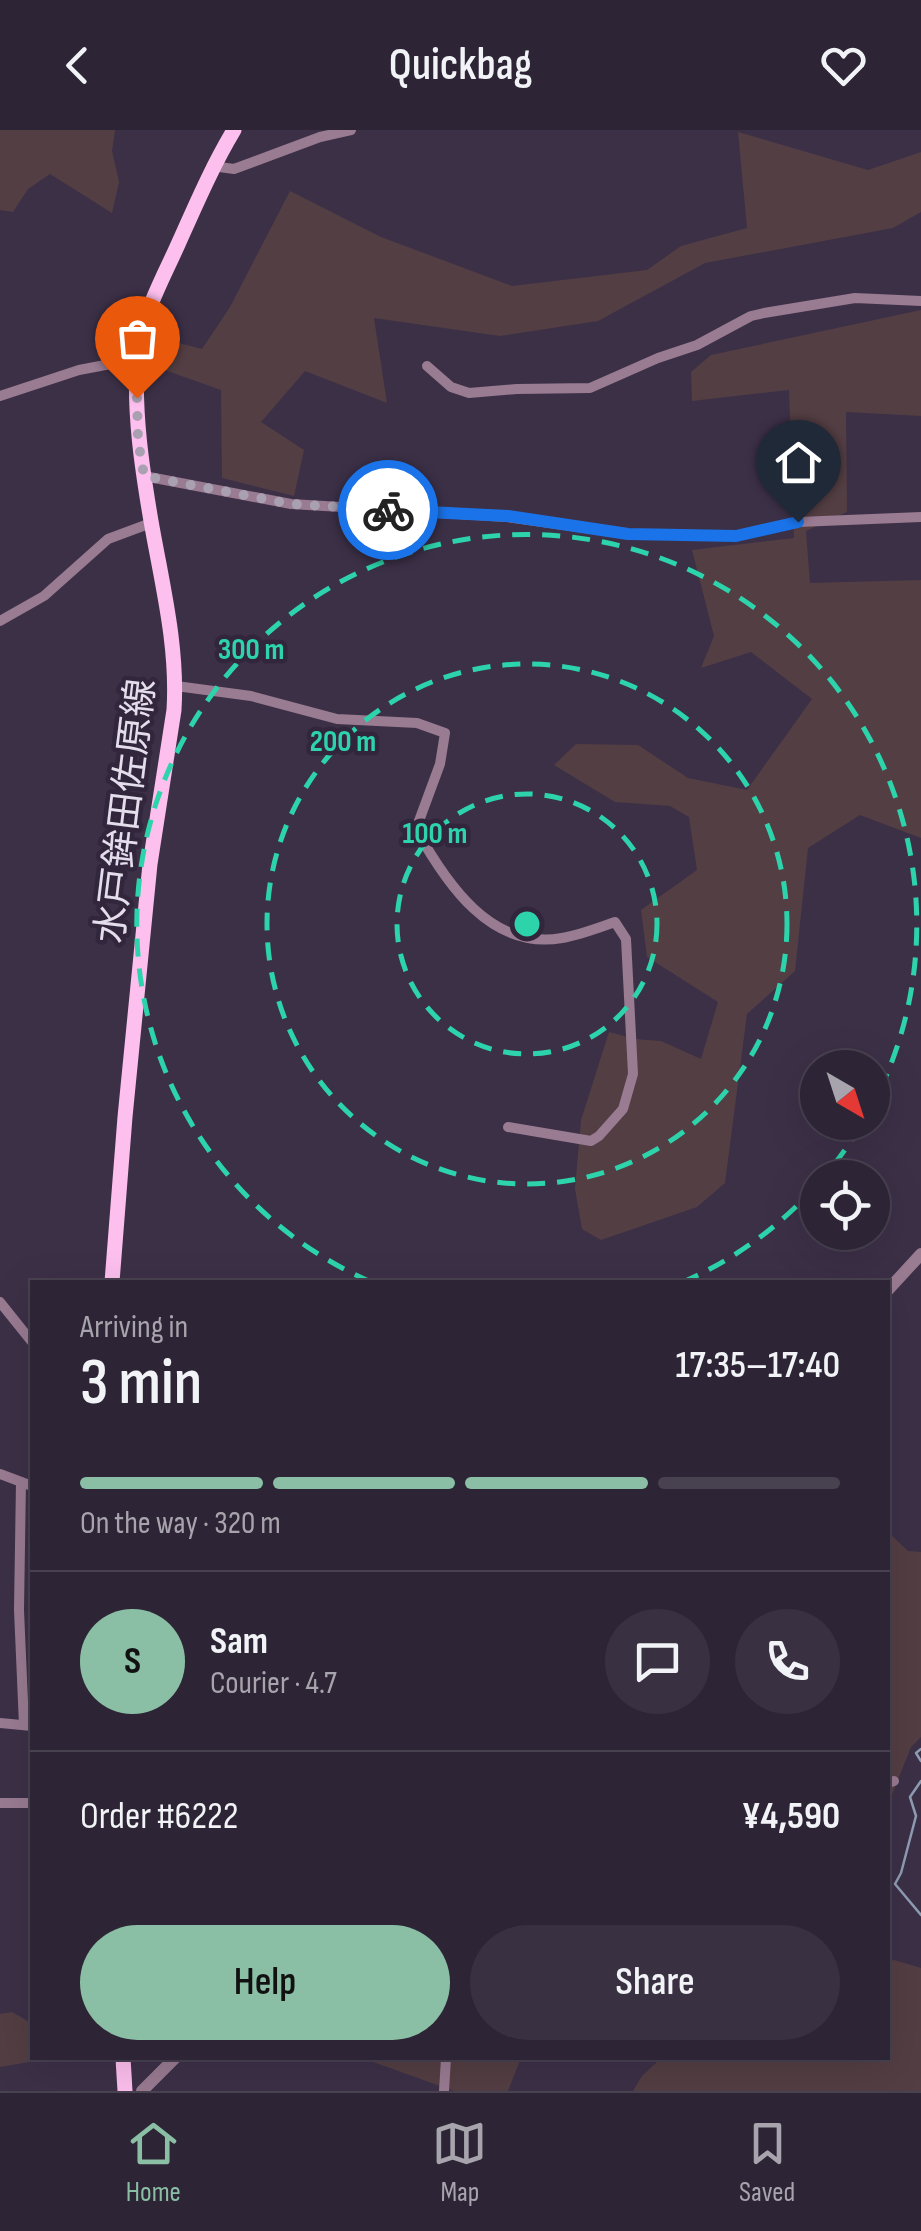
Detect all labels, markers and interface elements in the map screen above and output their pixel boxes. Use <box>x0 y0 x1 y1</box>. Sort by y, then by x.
icon: back <box>50 38 105 93</box>
text: Quickbag <box>389 38 532 93</box>
icon: heart <box>816 38 871 93</box>
pin <box>95 296 180 399</box>
icon: bag <box>110 311 165 366</box>
pin <box>756 420 841 523</box>
icon: home <box>771 435 826 490</box>
courier <box>338 460 438 560</box>
icon: bike <box>361 483 416 538</box>
text: 300 m <box>218 632 284 668</box>
street label: 水戸鉾田佐原線 <box>88 676 165 946</box>
text: 200 m <box>310 724 376 760</box>
text: 100 m <box>403 816 467 852</box>
centre of rings <box>509 906 545 942</box>
north arrow <box>800 1050 890 1140</box>
map controls <box>800 1050 890 1250</box>
button: locate <box>800 1160 890 1250</box>
text: Arriving in <box>80 1308 188 1347</box>
text: 17:35–17:40 <box>676 1343 840 1388</box>
text: 3 min <box>80 1345 202 1423</box>
text: On the way · 320 m <box>80 1504 281 1543</box>
button: chat <box>605 1609 710 1714</box>
button: phone <box>735 1609 840 1714</box>
text: Sam <box>210 1619 268 1664</box>
text: S <box>124 1639 141 1684</box>
text: Courier · 4.7 <box>210 1664 337 1703</box>
text: Order #6222 <box>80 1794 238 1839</box>
text: ¥4,590 <box>742 1794 840 1839</box>
button: Help <box>80 1925 450 2040</box>
button: Share <box>470 1925 840 2040</box>
tab: Home <box>126 2116 181 2209</box>
tab: Map <box>432 2116 487 2209</box>
tab: Saved <box>739 2116 795 2209</box>

